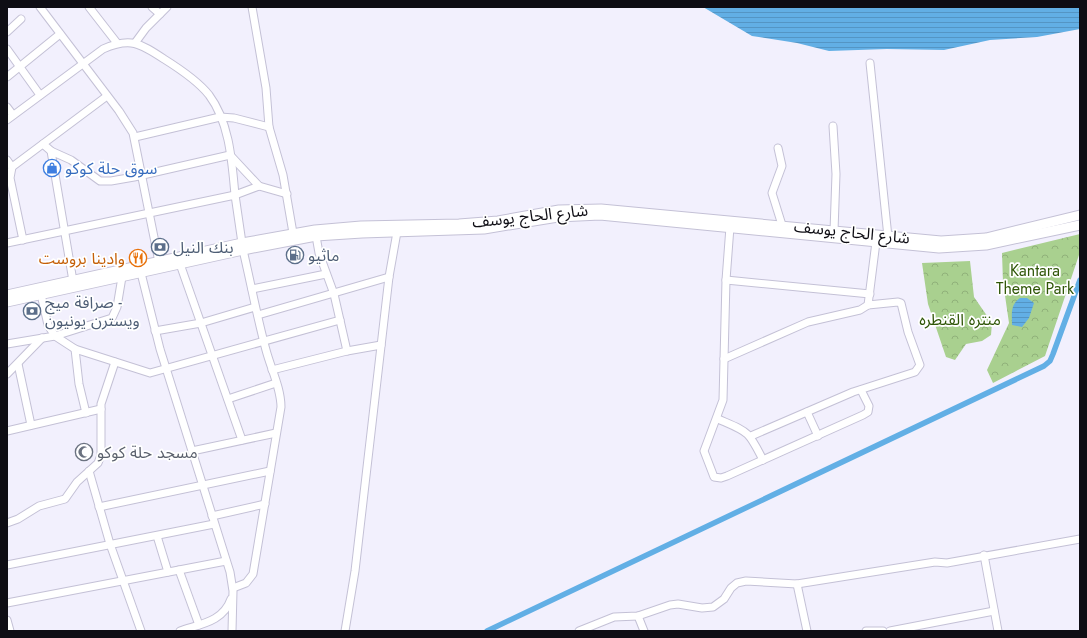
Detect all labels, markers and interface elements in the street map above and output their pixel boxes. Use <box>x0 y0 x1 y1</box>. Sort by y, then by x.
place label: سوق حلة كوكو <box>65 157 157 180</box>
shop icon: سوق حلة كوكو <box>42 158 62 178</box>
street label: شارع الحاج يوسف <box>471 198 589 235</box>
street label: شارع الحاج يوسف <box>793 214 911 251</box>
place label: بنك النيل <box>173 236 233 259</box>
bank icon: بنك النيل <box>150 237 170 257</box>
place label: ماثيو <box>308 244 339 267</box>
fuel station icon: ماثيو <box>285 245 305 265</box>
place label: وادينا بروست <box>39 247 125 270</box>
restaurant icon: وادينا بروست <box>128 248 148 268</box>
park label: Kantara Theme Park <box>996 259 1075 300</box>
place label: صرافة ميج - ويسترن يونيون <box>45 291 140 332</box>
bank icon: صرافة ميج - ويسترن يونيون <box>22 301 42 321</box>
park label: منتره القنطره <box>919 308 1001 331</box>
place label: مسجد حلة كوكو <box>97 441 198 464</box>
mosque icon: مسجد حلة كوكو <box>74 442 94 462</box>

